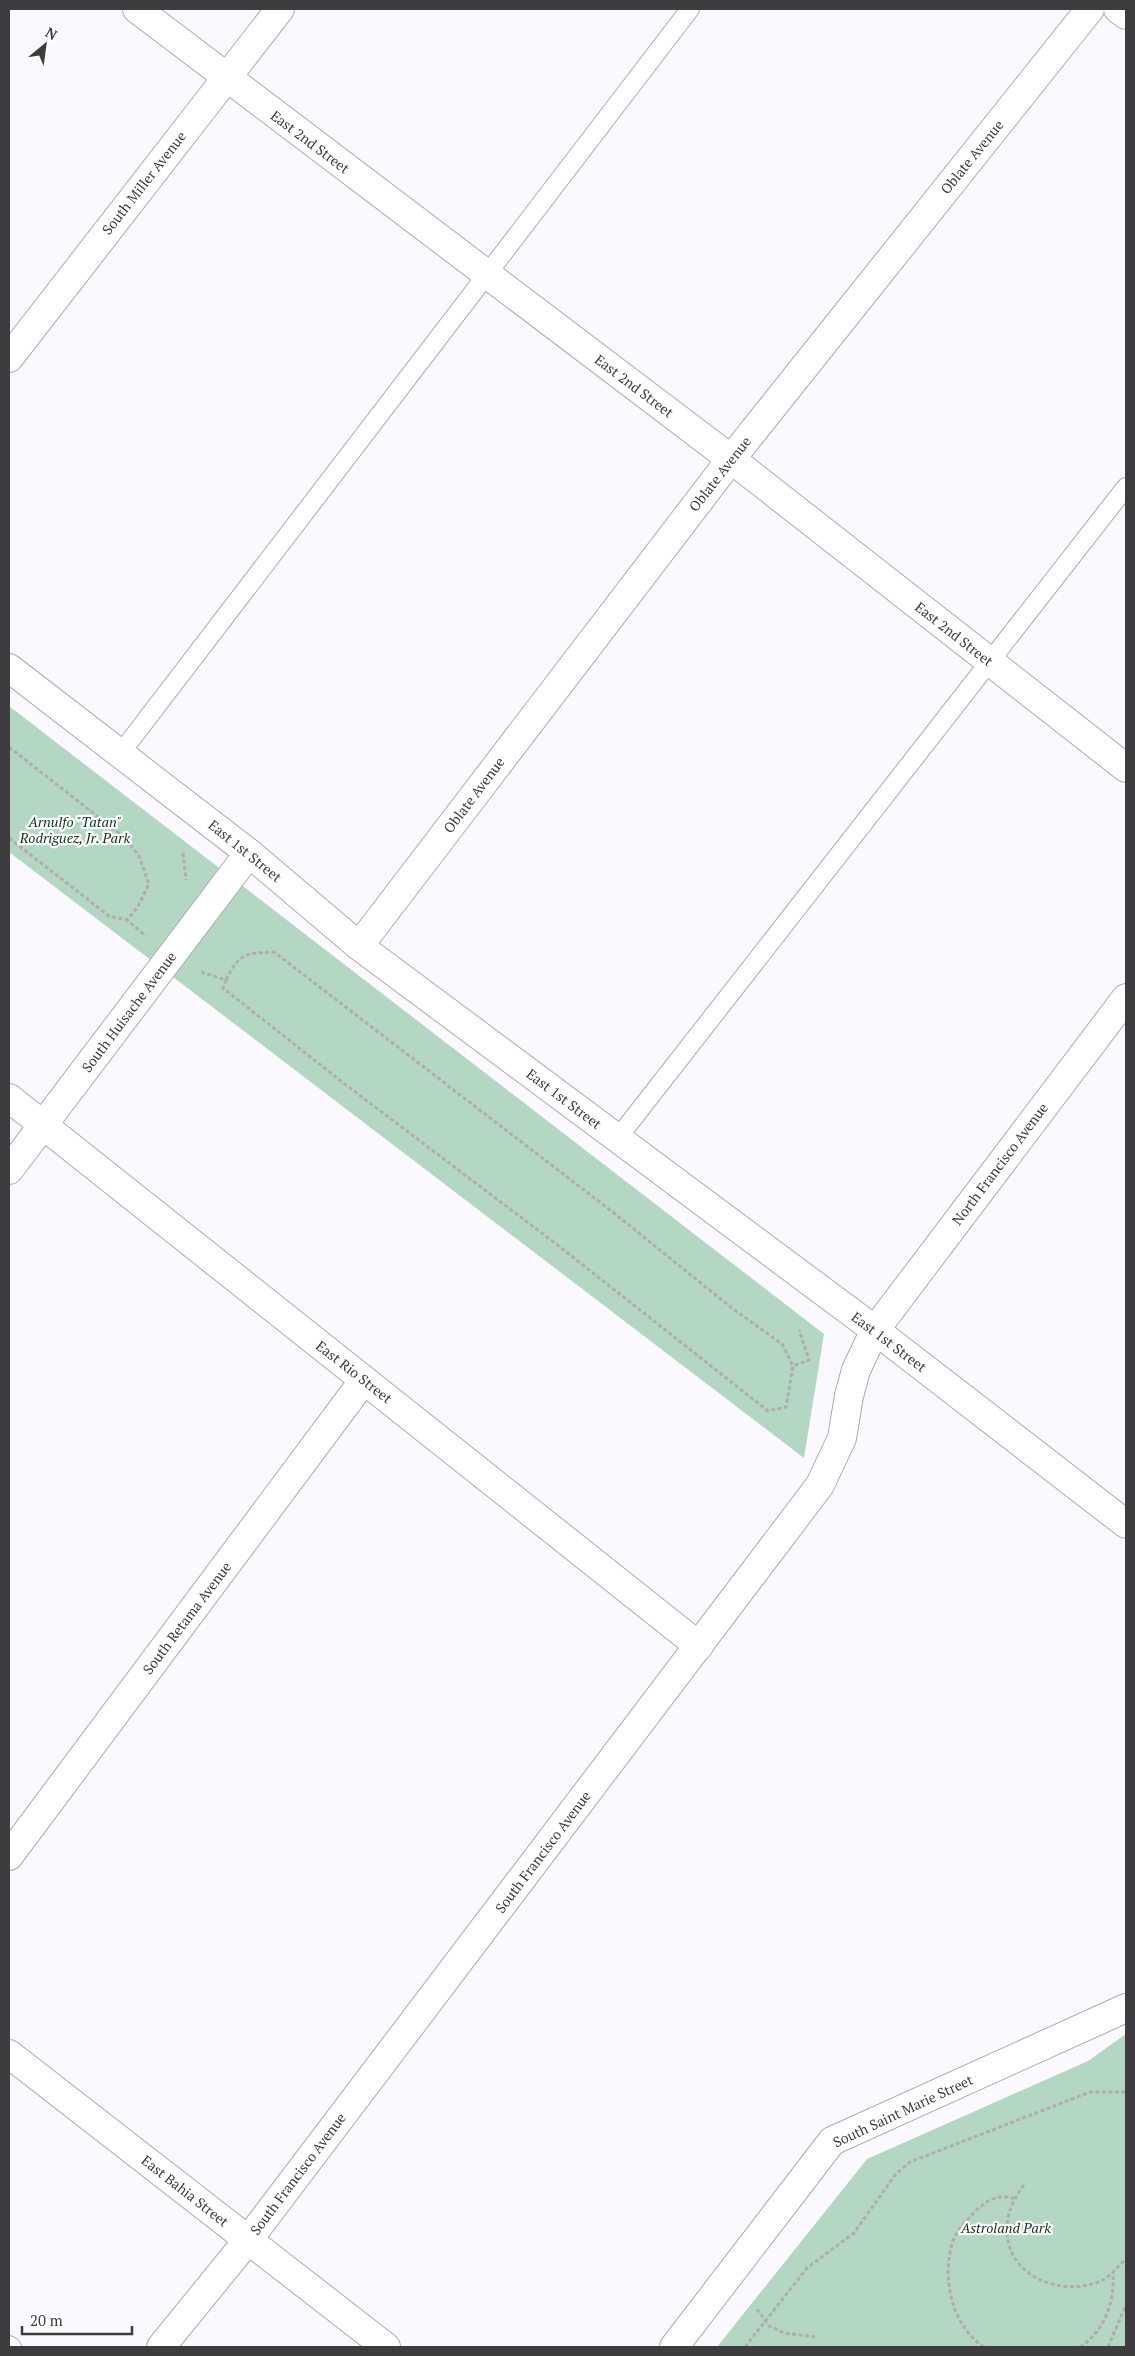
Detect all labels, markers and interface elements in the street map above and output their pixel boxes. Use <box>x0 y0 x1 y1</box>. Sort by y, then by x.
north arrow <box>20 20 70 70</box>
text: N <box>42 22 61 44</box>
street label: East 2nd Street <box>267 106 354 178</box>
street label: Oblate Avenue <box>936 116 1007 198</box>
street label: South Miller Avenue <box>97 127 190 238</box>
street label: East 2nd Street <box>591 350 678 422</box>
street label: Oblate Avenue <box>684 432 755 515</box>
street label: East 2nd Street <box>911 597 998 671</box>
street label: Oblate Avenue <box>439 753 508 837</box>
park label: Arnulfo "Tatan" Rodriguez, Jr. Park <box>19 812 130 847</box>
street label: East 1st Street <box>205 815 287 887</box>
street label: South Huisache Avenue <box>77 948 180 1076</box>
street label: East 1st Street <box>523 1064 606 1134</box>
street label: North Francisco Avenue <box>947 1099 1052 1229</box>
street label: East 1st Street <box>848 1307 931 1377</box>
street label: East Rio Street <box>312 1336 397 1408</box>
street label: South Retama Avenue <box>138 1558 235 1678</box>
street label: South Francisco Avenue <box>490 1787 595 1917</box>
street label: South Saint Marie Street <box>830 2069 977 2151</box>
street label: South Francisco Avenue <box>245 2109 350 2239</box>
street label: East Bahia Street <box>138 2151 233 2231</box>
park label: Astroland Park <box>960 2218 1051 2237</box>
scale bar <box>22 2304 132 2336</box>
text: 20 m <box>30 2310 63 2330</box>

